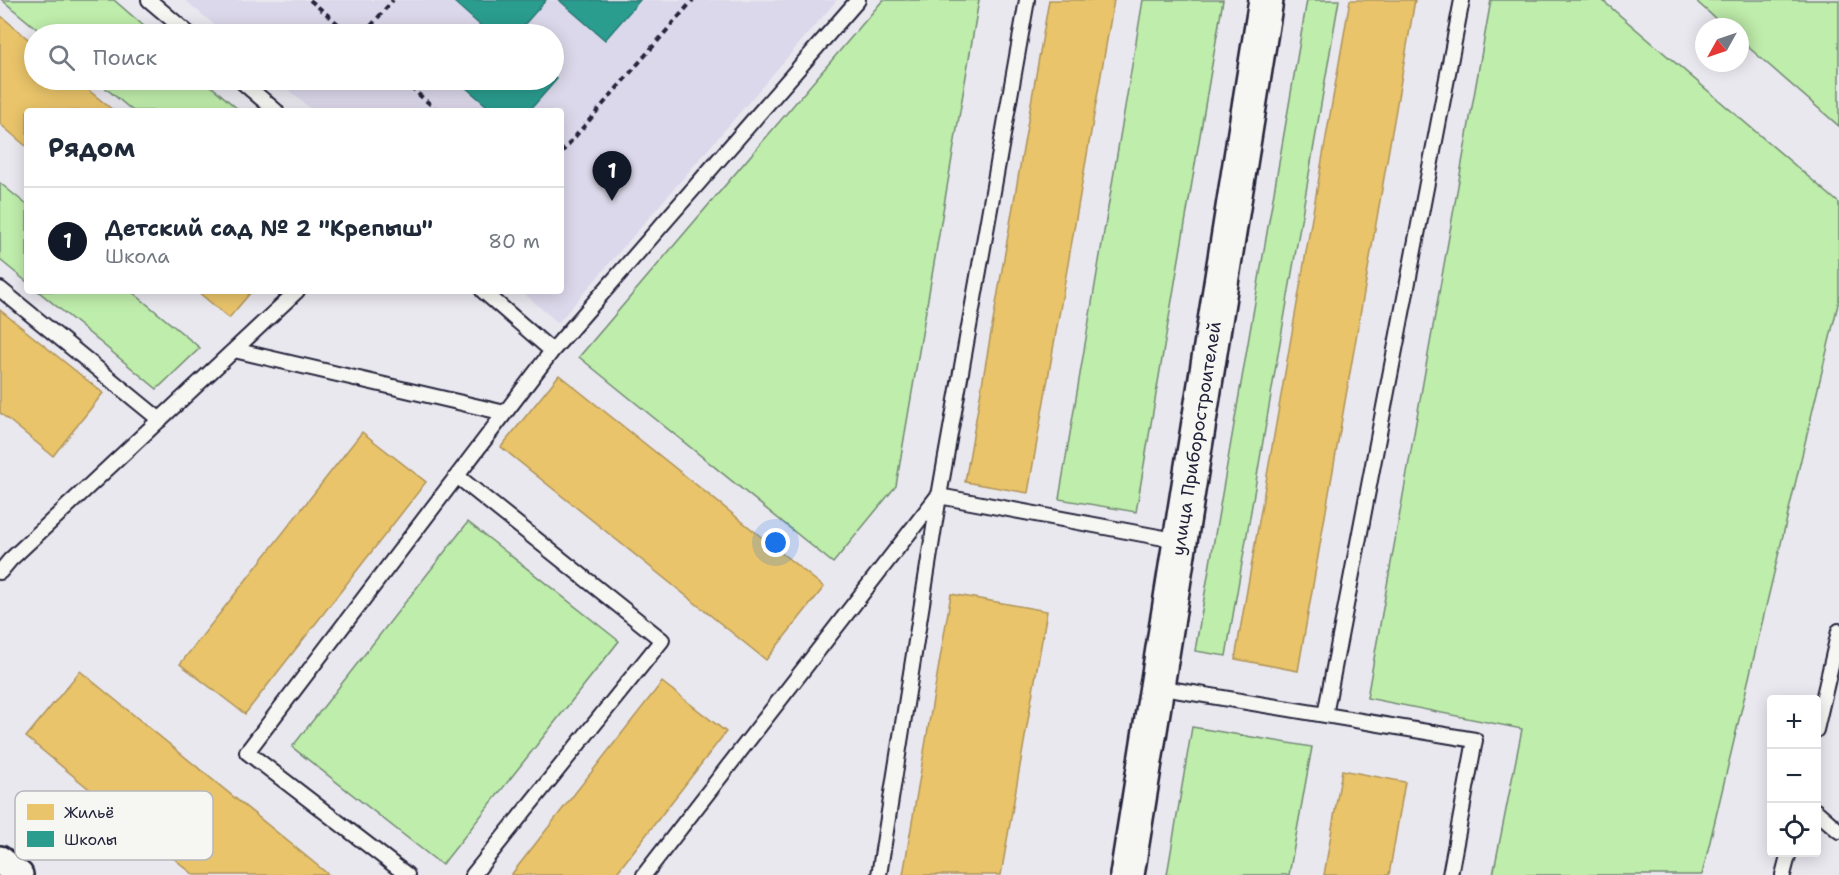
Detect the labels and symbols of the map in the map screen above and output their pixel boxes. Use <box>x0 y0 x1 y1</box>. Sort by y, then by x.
north arrow <box>1695 18 1749 72</box>
pin: 1 <box>592 152 632 201</box>
street label: улица Приборостроителей <box>1166 319 1227 557</box>
your location <box>761 528 790 557</box>
legend <box>15 791 213 860</box>
text: Жильё <box>64 802 114 823</box>
text: Школы <box>64 829 118 850</box>

